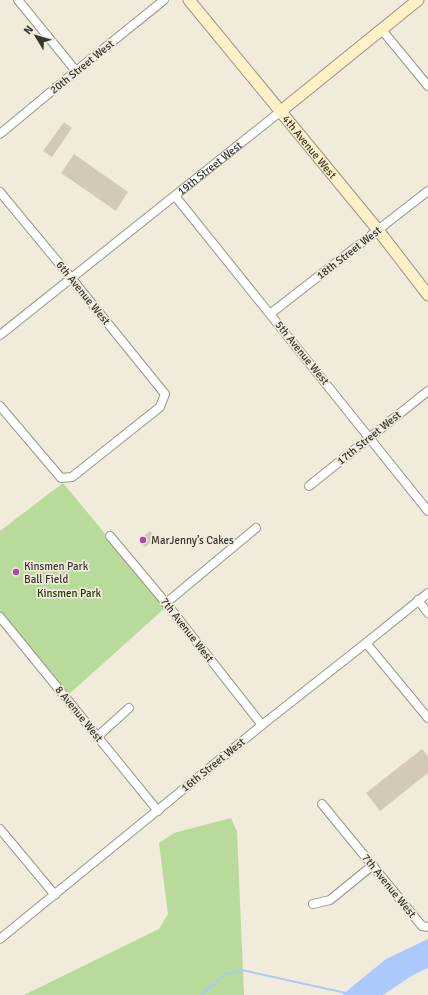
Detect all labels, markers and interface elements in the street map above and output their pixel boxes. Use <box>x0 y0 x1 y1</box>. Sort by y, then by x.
north arrow <box>16 16 56 56</box>
text: N <box>21 23 36 37</box>
street label: 20th Street West <box>47 37 117 97</box>
street label: 4th Avenue West <box>280 112 340 181</box>
street label: 19th Street West <box>175 138 244 197</box>
street label: 18th Street West <box>314 224 384 282</box>
street label: 6th Avenue West <box>53 259 113 328</box>
street label: 5th Avenue West <box>272 319 332 388</box>
street label: 17th Street West <box>334 408 404 468</box>
place label: MarJenny’s Cakes <box>151 534 234 547</box>
marker: MarJenny’s Cakes <box>138 535 148 545</box>
place label: Kinsmen Park Ball Field <box>24 560 89 586</box>
marker: Kinsmen Park Ball Field <box>11 567 21 577</box>
park label: Kinsmen Park <box>37 587 102 600</box>
street label: 7th Avenue West <box>158 595 216 665</box>
street label: 8 Avenue West <box>52 683 106 745</box>
street label: 16th Street West <box>178 735 248 795</box>
street label: 7th Avenue West <box>359 852 419 921</box>

